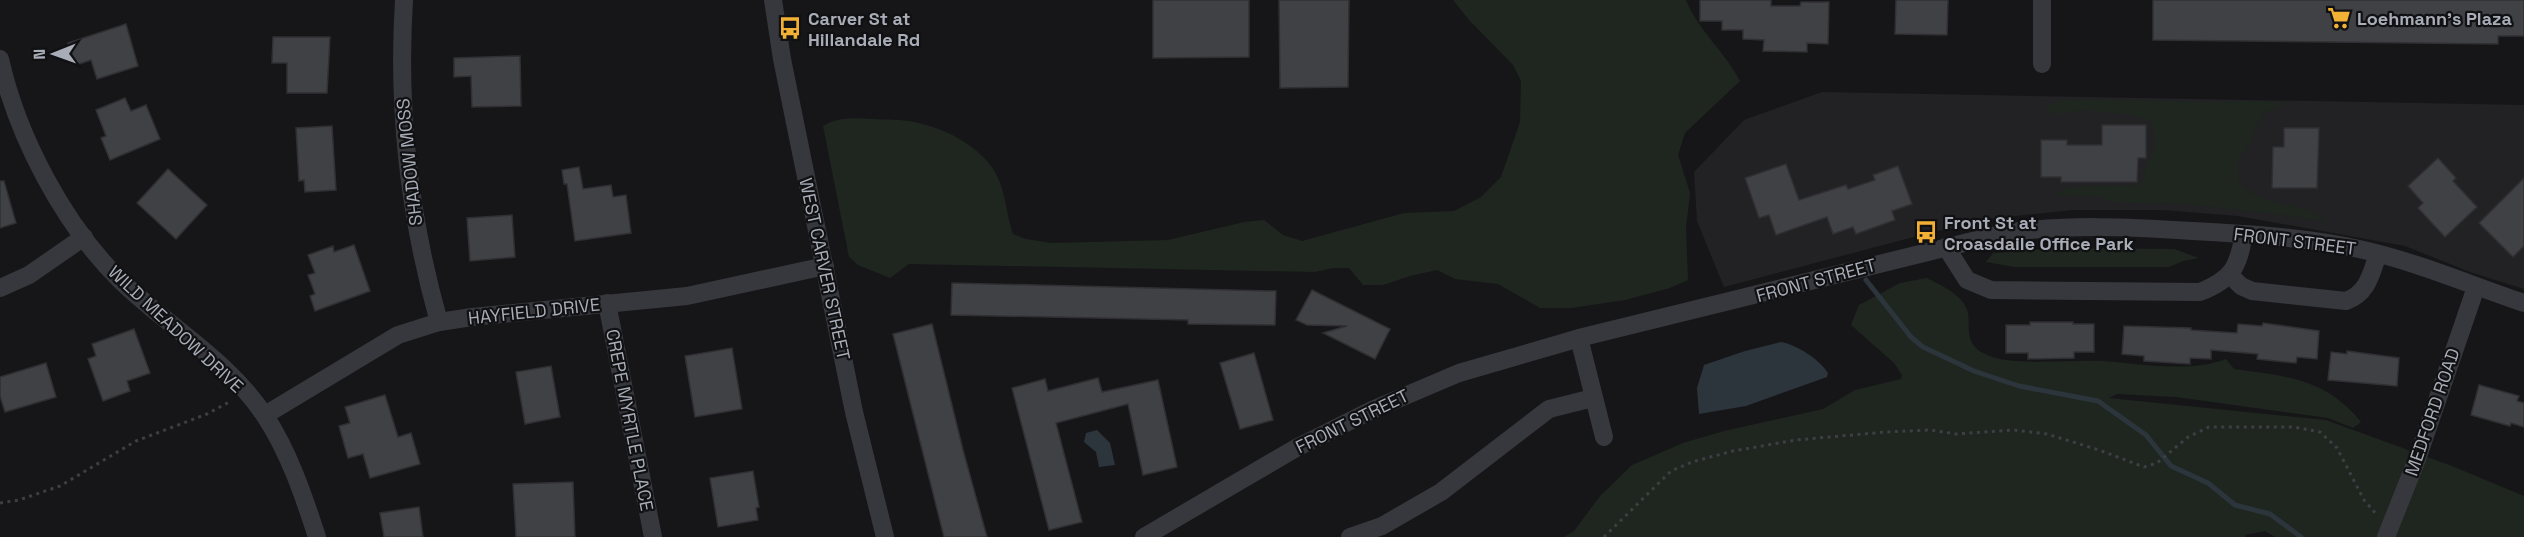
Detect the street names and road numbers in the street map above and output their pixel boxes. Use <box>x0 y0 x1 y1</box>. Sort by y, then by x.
street label: SHADOW MOSS <box>391 97 427 227</box>
street label: WEST CARVER STREET <box>794 176 856 363</box>
street label: FRONT STREET <box>2233 222 2358 260</box>
street label: FRONT STREET <box>1754 253 1879 307</box>
street label: WILD MEADOW DRIVE <box>104 260 248 398</box>
street label: HAYFIELD DRIVE <box>467 293 601 329</box>
street label: CREPE MYRTLE PLACE <box>601 327 659 513</box>
street label: MEDFORD ROAD <box>2399 345 2465 479</box>
street label: FRONT STREET <box>1292 384 1413 458</box>

